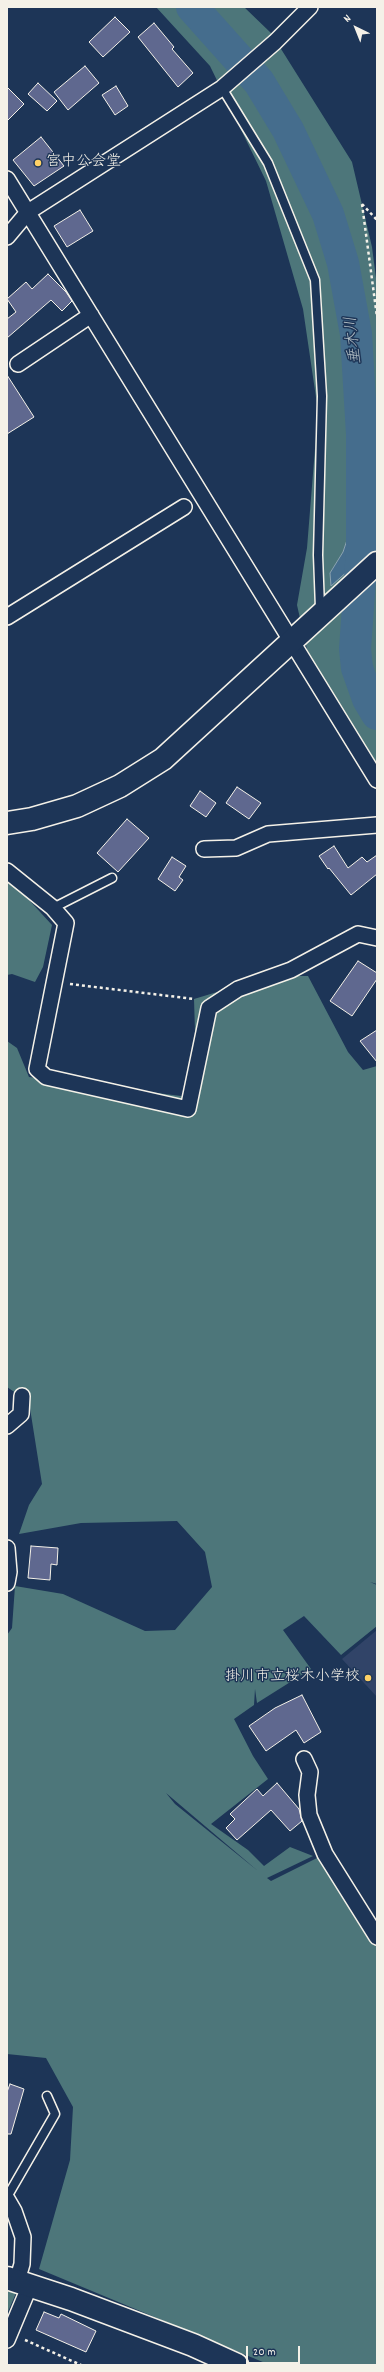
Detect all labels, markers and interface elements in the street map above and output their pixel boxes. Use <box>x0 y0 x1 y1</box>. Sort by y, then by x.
north arrow <box>336 8 376 48</box>
text: N <box>340 12 355 27</box>
place label: 宮中公会堂 <box>46 154 121 172</box>
marker: 宮中公会堂 <box>33 158 43 168</box>
water label: 垂木川 <box>343 315 367 365</box>
place label: 掛川市立桜木小学校 <box>225 1669 360 1687</box>
marker: 掛川市立桜木小学校 <box>363 1673 373 1683</box>
scale bar <box>248 2338 302 2364</box>
text: 20 m <box>253 2344 276 2361</box>

